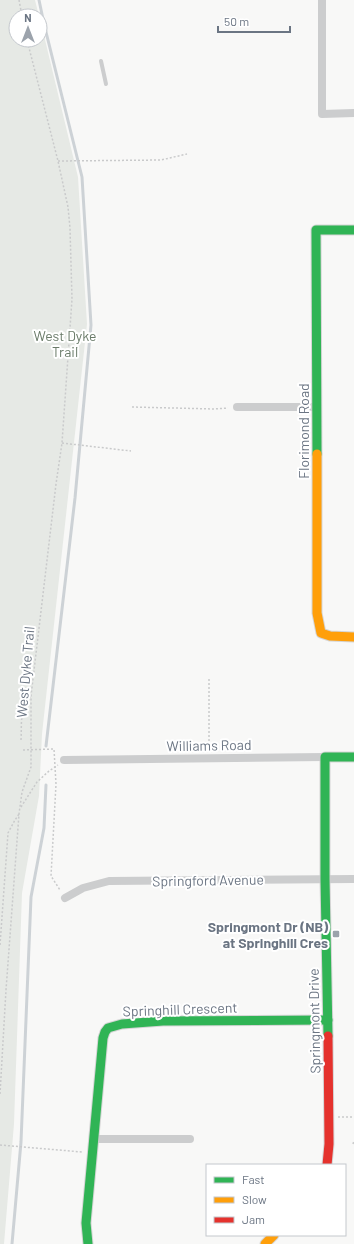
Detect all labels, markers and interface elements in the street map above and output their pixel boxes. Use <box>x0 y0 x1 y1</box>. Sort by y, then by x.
north arrow <box>8 8 48 48</box>
scale bar <box>218 8 290 34</box>
text: N <box>24 11 32 24</box>
text: 50 m <box>224 14 249 28</box>
park label: West Dyke Trail <box>34 327 96 360</box>
street label: Florimond Road <box>295 383 312 479</box>
street label: West Dyke Trail <box>13 626 37 718</box>
street label: Williams Road <box>166 736 252 754</box>
street label: Springford Avenue <box>152 871 264 889</box>
place label: Springmont Dr (NB) at Springhill Cres <box>208 918 328 951</box>
marker: Springmont Dr (NB) at Springhill Cres <box>331 929 341 939</box>
street label: Springmont Drive <box>305 968 323 1074</box>
street label: Springhill Crescent <box>122 999 238 1019</box>
legend <box>206 1164 346 1236</box>
text: Fast <box>242 1172 265 1186</box>
text: Slow <box>242 1192 267 1206</box>
text: Jam <box>242 1212 265 1226</box>

